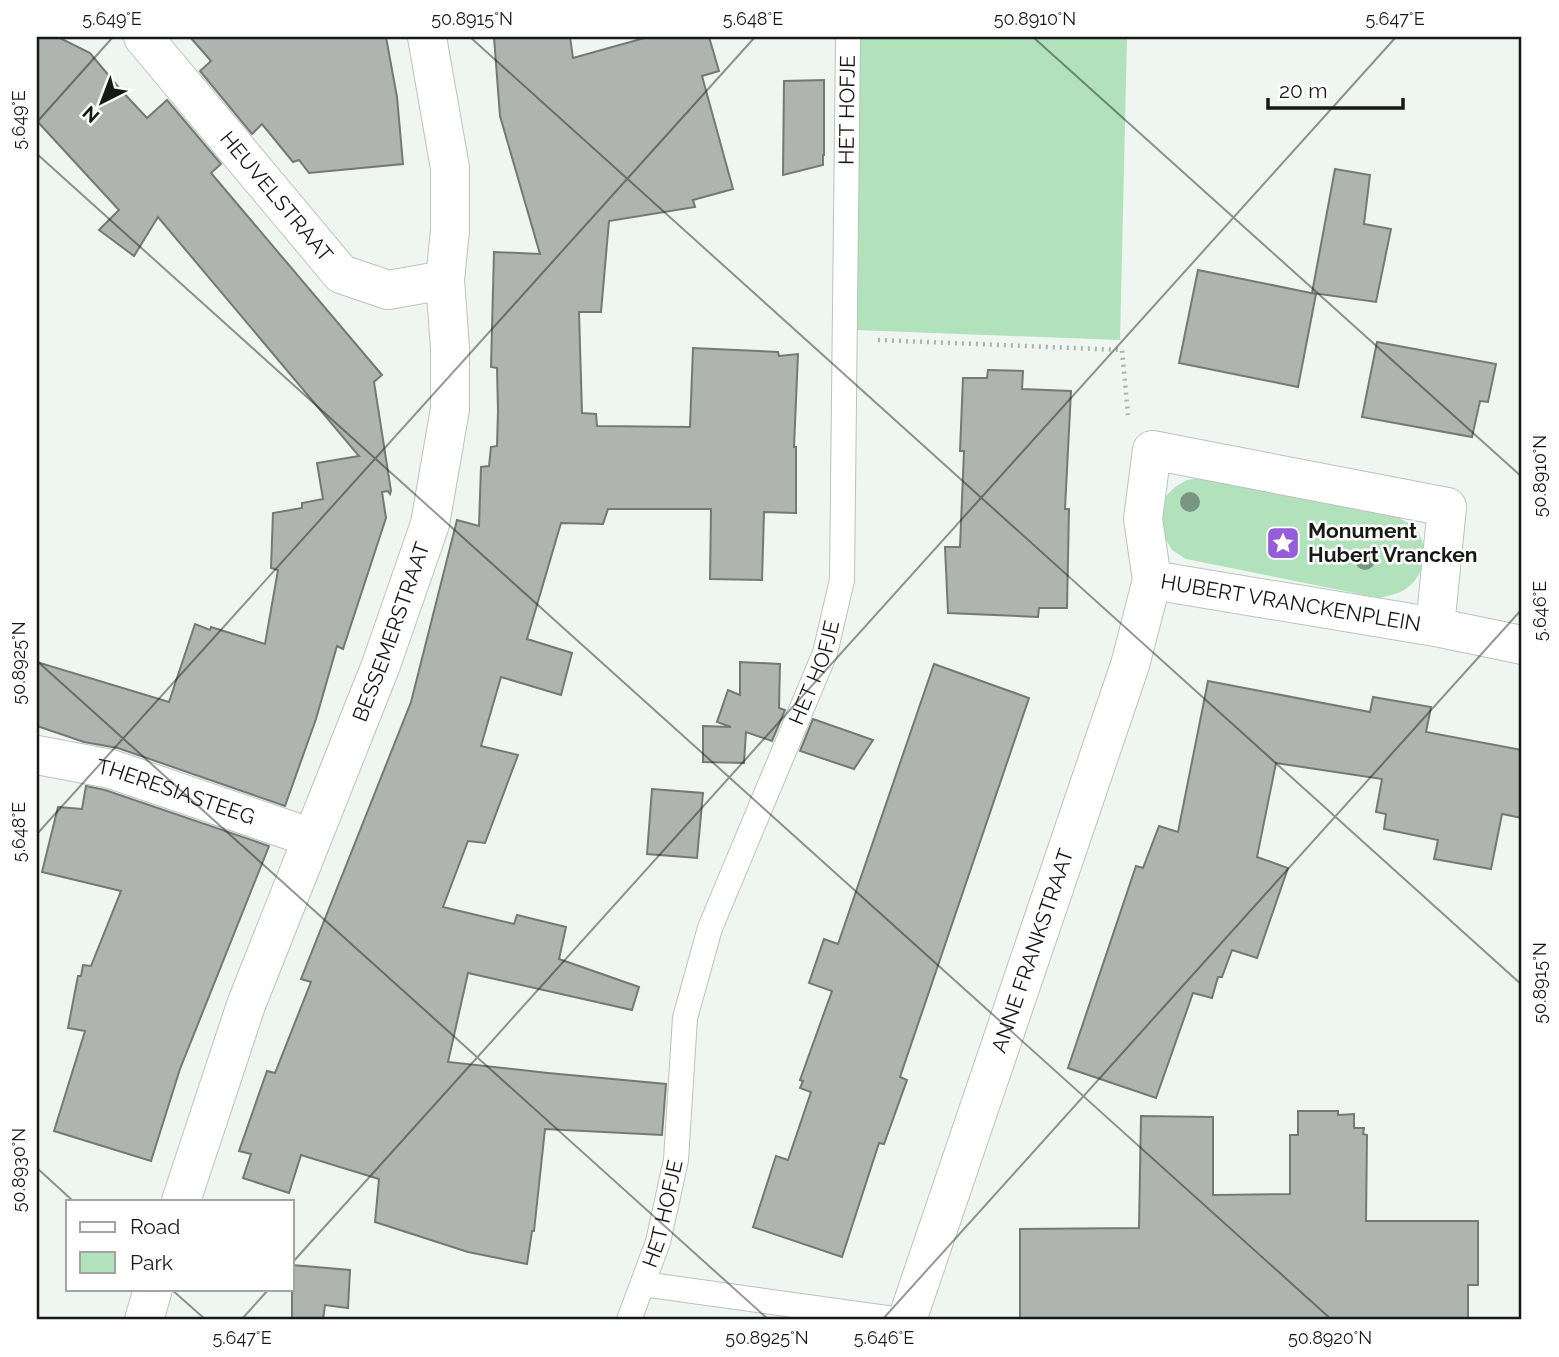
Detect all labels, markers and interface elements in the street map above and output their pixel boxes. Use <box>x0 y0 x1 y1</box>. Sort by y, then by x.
text: 5.649°E <box>82 8 142 29</box>
text: 50.8915°N <box>431 8 513 29</box>
text: 5.648°E <box>723 8 783 29</box>
text: 50.8910°N <box>994 8 1076 29</box>
text: 5.647°E <box>1365 8 1425 29</box>
street label: HET HOFJE <box>834 55 860 165</box>
north arrow <box>66 66 136 136</box>
scale bar <box>1268 66 1403 110</box>
text: 20 m <box>1279 78 1327 103</box>
text: 5.649°E <box>8 90 29 150</box>
text: N <box>78 102 103 128</box>
street label: HEUVELSTRAAT <box>215 126 339 267</box>
text: 50.8910°N <box>1529 435 1550 517</box>
place label: Monument Hubert Vrancken <box>1308 518 1477 567</box>
place icon: Monument Hubert Vrancken <box>1264 524 1302 562</box>
street label: BESSEMERSTRAAT <box>347 539 435 725</box>
street label: HUBERT VRANCKENPLEIN <box>1159 569 1423 636</box>
text: 5.646°E <box>1529 581 1550 641</box>
street label: HET HOFJE <box>783 618 844 729</box>
text: 50.8925°N <box>8 621 29 705</box>
street label: THERESIASTEEG <box>95 754 258 829</box>
text: 5.648°E <box>8 802 29 862</box>
street label: ANNE FRANKSTRAAT <box>986 845 1079 1056</box>
text: 50.8915°N <box>1529 942 1550 1024</box>
text: 50.8930°N <box>8 1128 29 1212</box>
street label: HET HOFJE <box>637 1157 688 1271</box>
legend <box>66 1200 294 1290</box>
text: Road <box>130 1214 180 1239</box>
text: Park <box>130 1250 173 1275</box>
text: 5.647°E <box>212 1327 272 1348</box>
text: 50.8925°N <box>725 1327 809 1348</box>
text: 5.646°E <box>854 1327 914 1348</box>
text: 50.8920°N <box>1288 1327 1372 1348</box>

